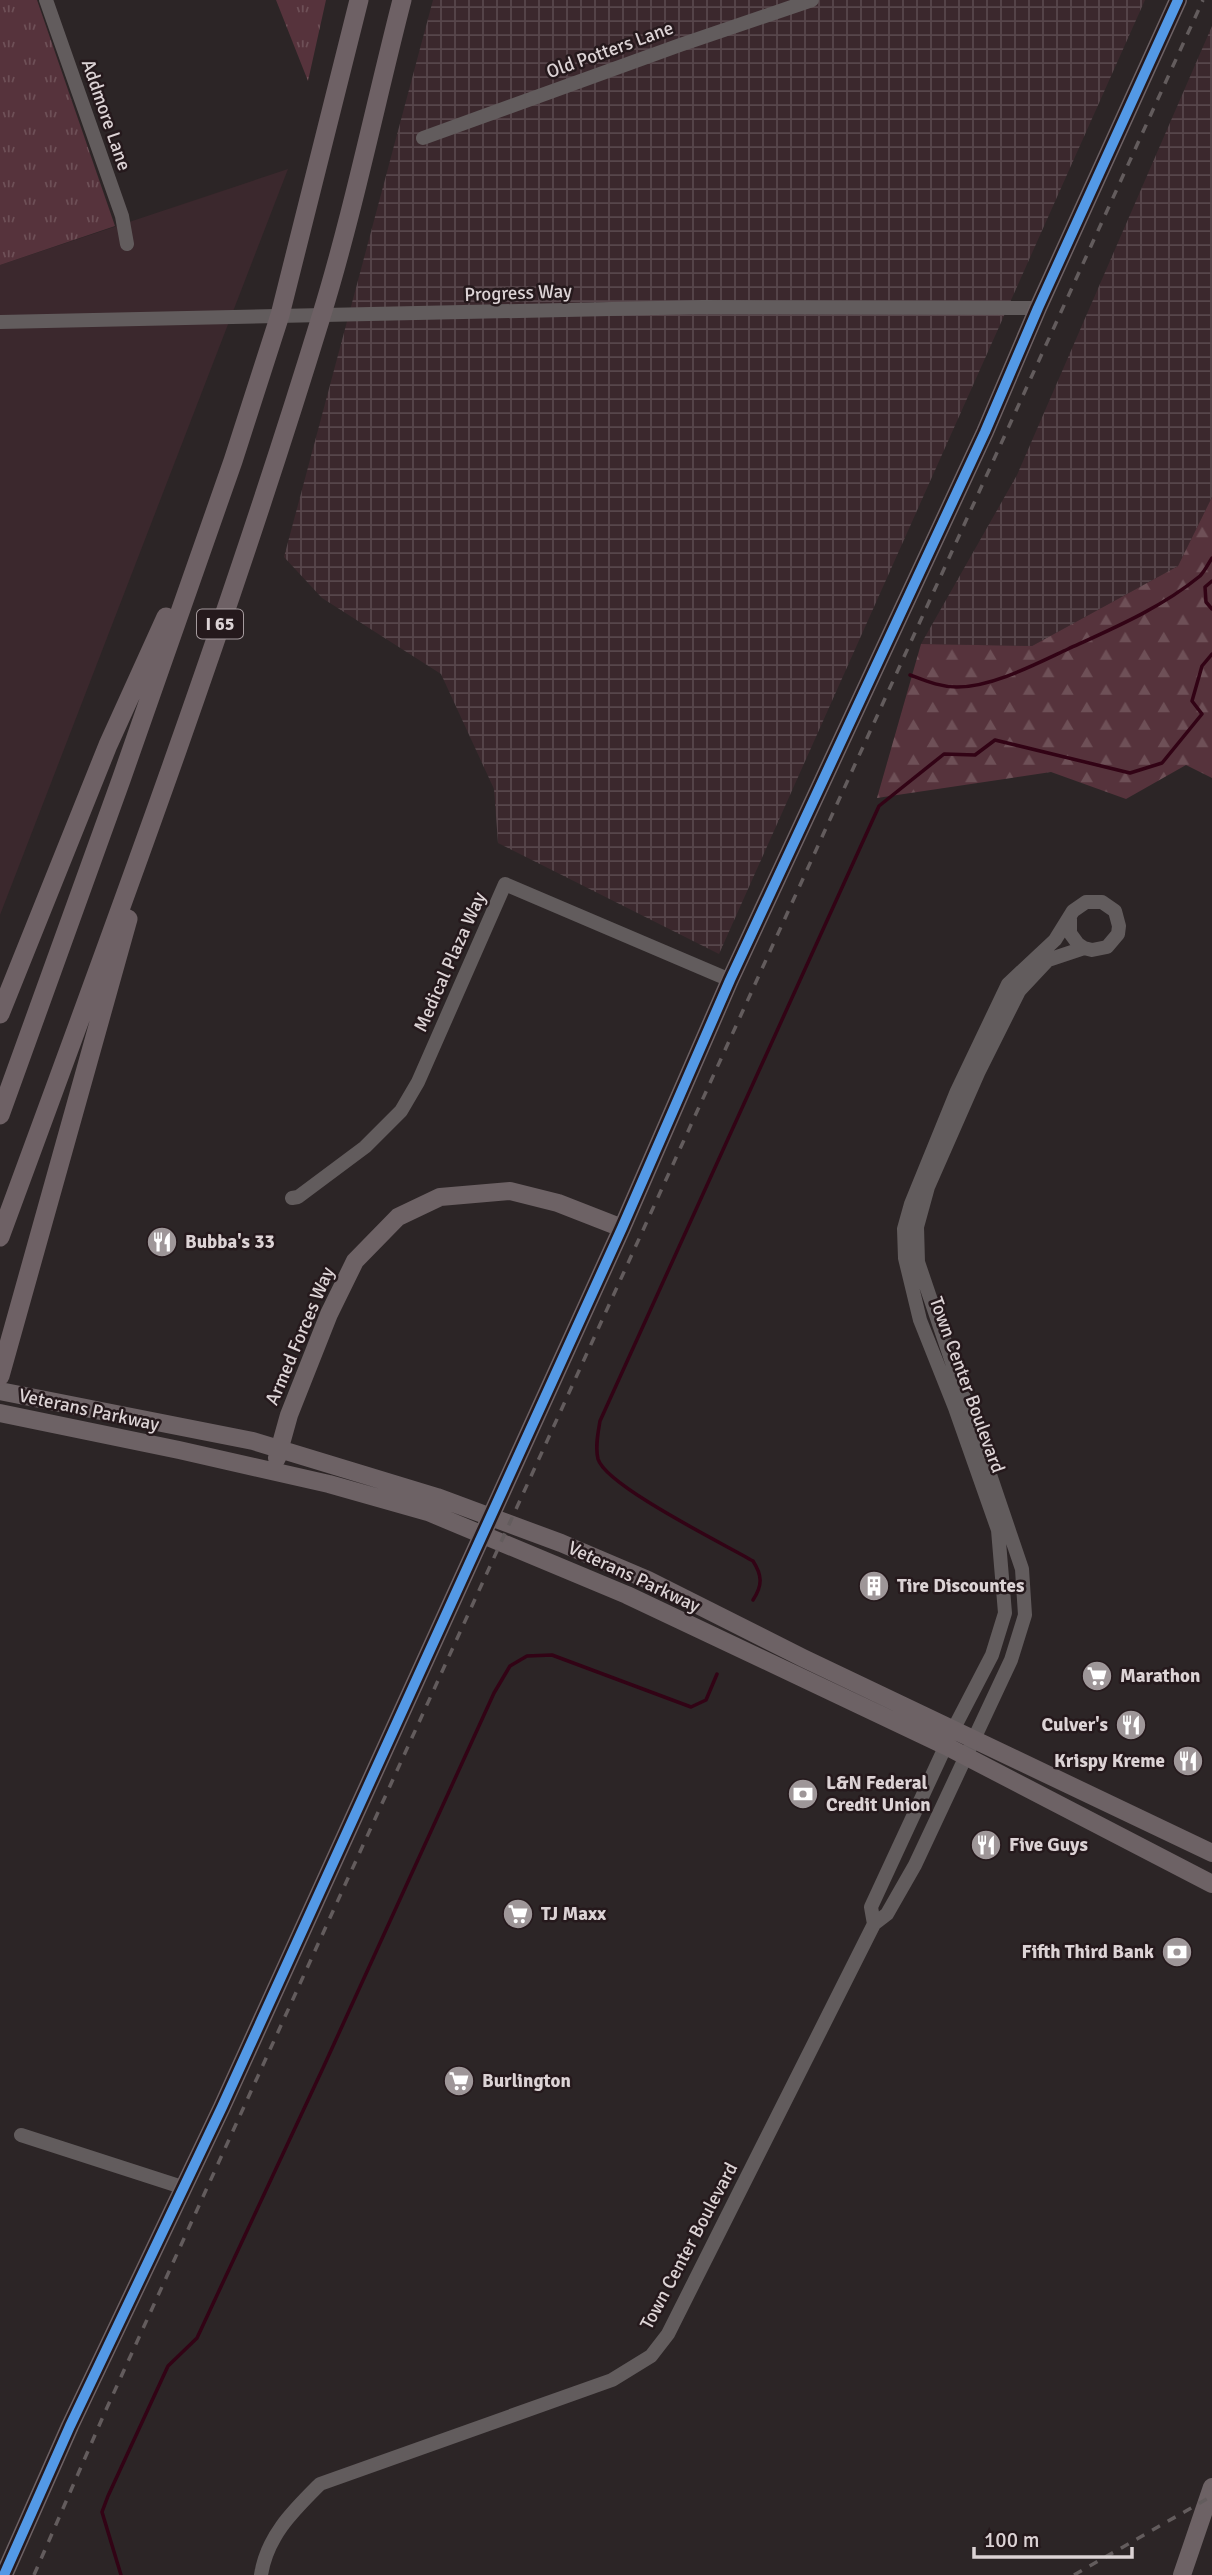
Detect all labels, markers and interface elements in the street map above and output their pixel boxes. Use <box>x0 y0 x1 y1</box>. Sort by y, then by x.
street label: Old Potters Lane <box>543 16 677 84</box>
street label: Addmore Lane <box>76 56 136 174</box>
street label: Progress Way <box>464 279 572 307</box>
road number: I 65 <box>197 610 243 638</box>
street label: Medical Plaza Way <box>408 888 492 1036</box>
restaurant icon: Bubba's 33 <box>145 1225 179 1259</box>
place label: Bubba's 33 <box>185 1230 275 1254</box>
street label: Armed Forces Way <box>260 1263 340 1409</box>
street label: Town Center Boulevard <box>924 1294 1010 1476</box>
street label: Veterans Parkway <box>17 1383 162 1437</box>
street label: Veterans Parkway <box>564 1536 704 1618</box>
building icon: Tire Discountes <box>857 1569 891 1603</box>
place label: Tire Discountes <box>897 1574 1024 1598</box>
supermarket icon: Marathon <box>1080 1659 1114 1693</box>
place label: Marathon <box>1120 1664 1200 1688</box>
restaurant icon: Culver's <box>1114 1708 1148 1742</box>
place label: Culver's <box>1042 1713 1108 1737</box>
restaurant icon: Krispy Kreme <box>1171 1744 1205 1778</box>
place label: Krispy Kreme <box>1054 1749 1165 1773</box>
place label: L&N Federal Credit Union <box>826 1771 931 1817</box>
bank icon: L&N Federal Credit Union <box>786 1777 820 1811</box>
restaurant icon: Five Guys <box>969 1828 1003 1862</box>
place label: Five Guys <box>1009 1833 1088 1857</box>
supermarket icon: TJ Maxx <box>501 1897 535 1931</box>
place label: TJ Maxx <box>541 1902 607 1926</box>
bank icon: Fifth Third Bank <box>1160 1935 1194 1969</box>
place label: Fifth Third Bank <box>1022 1940 1154 1964</box>
supermarket icon: Burlington <box>442 2064 476 2098</box>
place label: Burlington <box>482 2069 571 2093</box>
street label: Town Center Boulevard <box>635 2158 743 2334</box>
scale bar <box>974 2516 1132 2560</box>
text: 100 m <box>984 2527 1039 2553</box>

